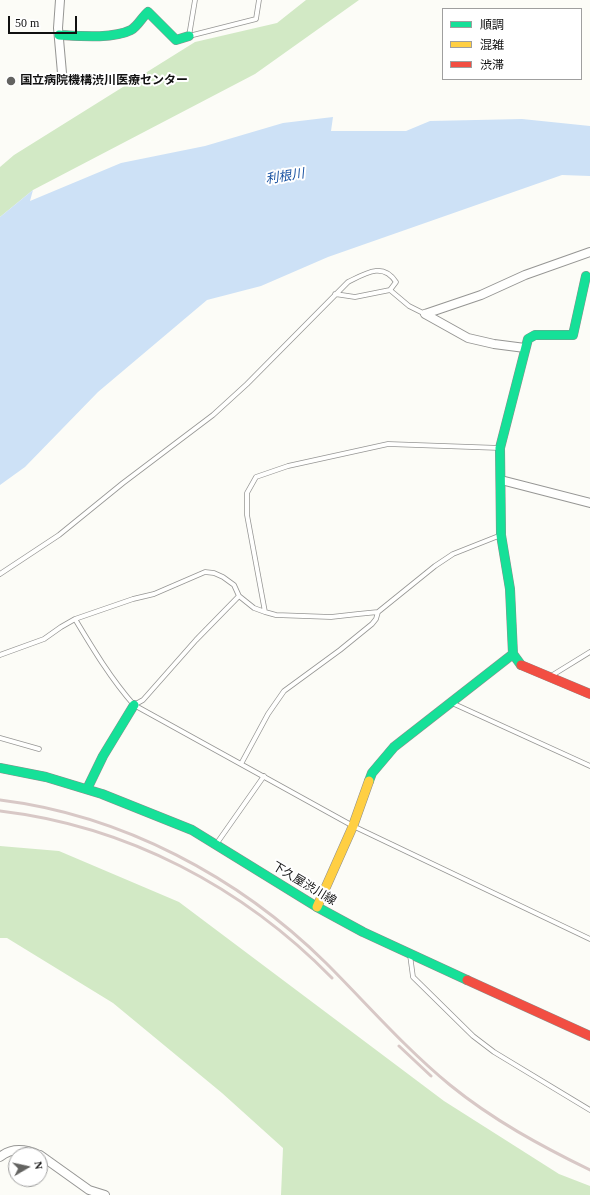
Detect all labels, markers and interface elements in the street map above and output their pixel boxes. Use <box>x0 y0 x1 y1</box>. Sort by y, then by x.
scale bar <box>10 8 79 34</box>
legend <box>442 8 582 80</box>
text: 50 m <box>15 16 39 30</box>
text: 順調 <box>480 18 504 32</box>
text: 混雑 <box>480 38 504 52</box>
text: 渋滞 <box>480 58 504 72</box>
place label: 国立病院機構渋川医療センター <box>20 74 188 88</box>
marker: 国立病院機構渋川医療センター <box>5 75 17 87</box>
water label: 利根川 <box>265 166 305 188</box>
street label: 下久屋渋川線 <box>269 859 339 909</box>
north arrow <box>8 1147 48 1187</box>
text: N <box>32 1160 45 1170</box>

